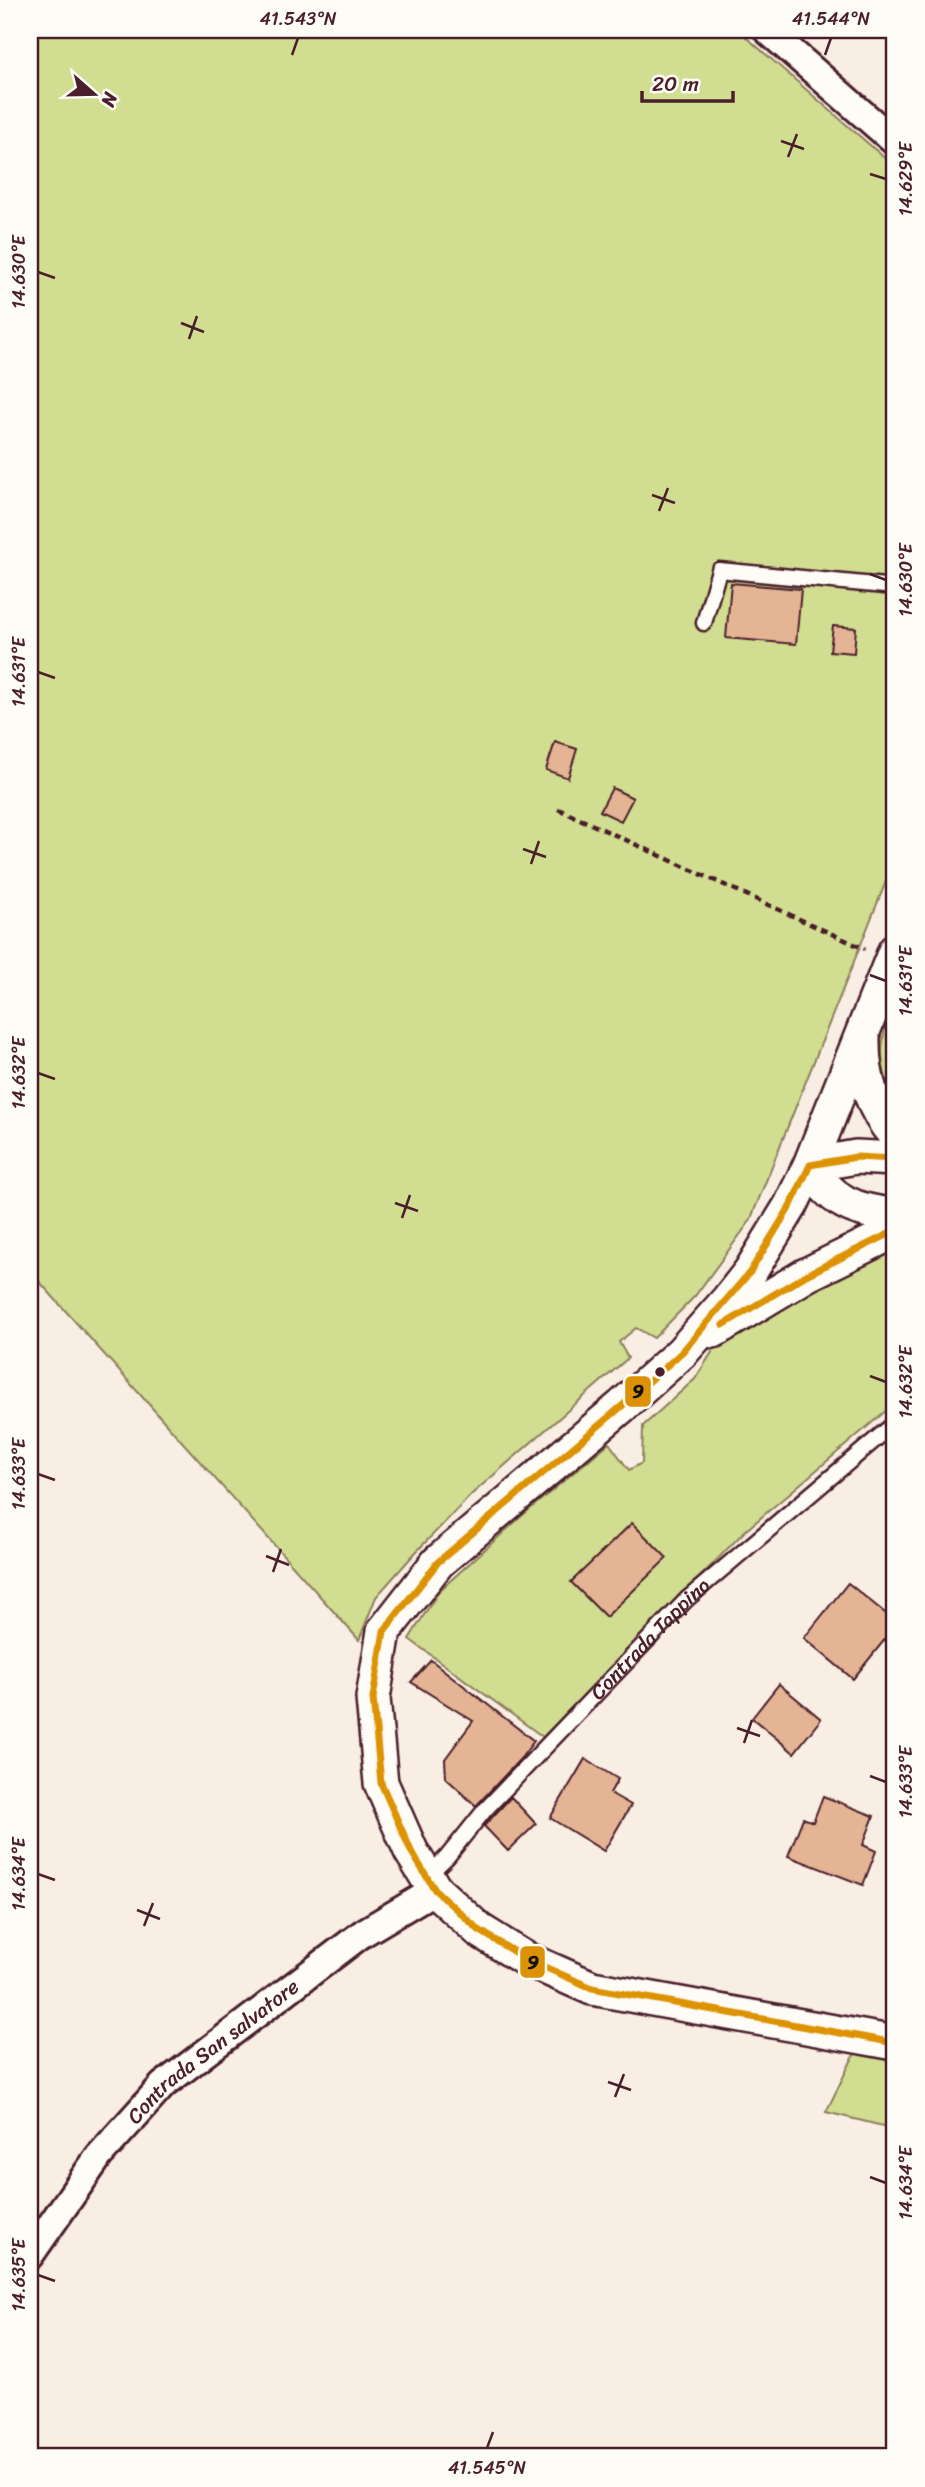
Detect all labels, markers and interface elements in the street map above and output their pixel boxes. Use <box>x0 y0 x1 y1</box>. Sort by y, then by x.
text: 41.543°N <box>260 3 337 35</box>
text: 41.544°N <box>792 3 871 35</box>
north arrow <box>60 60 130 130</box>
scale bar <box>642 60 732 104</box>
text: 20 m <box>652 65 699 103</box>
text: N <box>91 87 128 112</box>
text: 14.629°E <box>890 141 922 216</box>
text: 14.630°E <box>3 234 35 309</box>
text: 14.630°E <box>890 542 922 617</box>
text: 14.631°E <box>3 636 35 707</box>
text: 14.631°E <box>890 945 922 1016</box>
text: 14.632°E <box>3 1036 35 1109</box>
text: 14.632°E <box>890 1345 922 1418</box>
unlabelled marker <box>653 1365 667 1379</box>
line badge: 9 <box>624 1375 652 1408</box>
text: 9 <box>632 1375 644 1408</box>
text: 14.633°E <box>3 1437 35 1510</box>
street label: Contrada Tappino <box>580 1568 719 1709</box>
text: 14.633°E <box>890 1745 922 1818</box>
text: 14.634°E <box>3 1836 35 1911</box>
line badge: 9 <box>519 1945 546 1979</box>
text: 9 <box>527 1946 539 1979</box>
street label: Contrada San salvatore <box>117 1969 308 2133</box>
text: 14.634°E <box>890 2145 922 2220</box>
text: 14.635°E <box>3 2237 35 2312</box>
text: 41.545°N <box>448 2452 526 2484</box>

